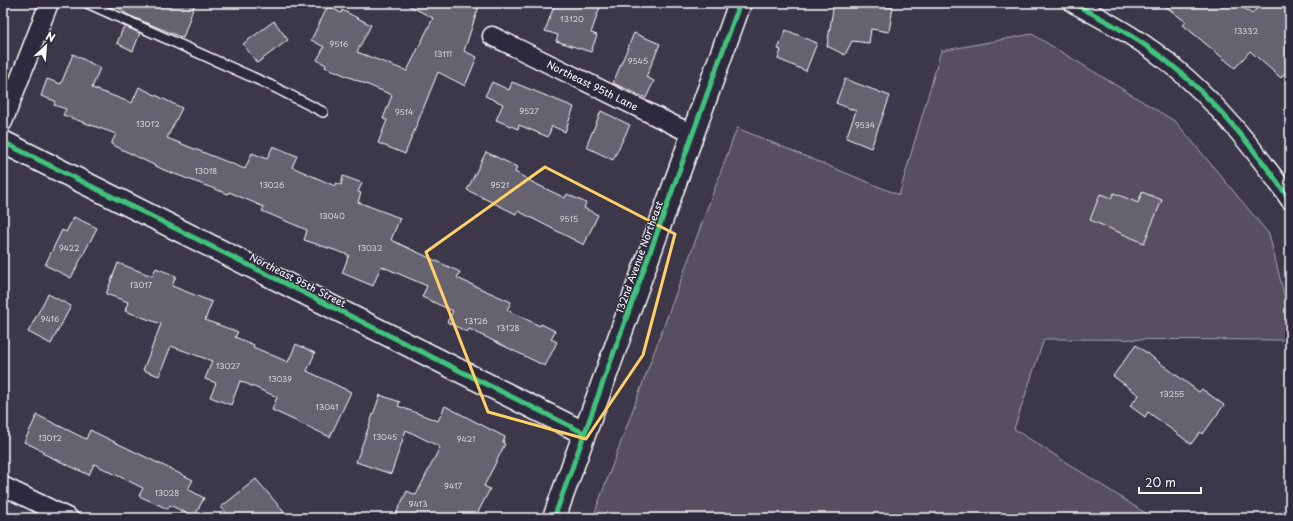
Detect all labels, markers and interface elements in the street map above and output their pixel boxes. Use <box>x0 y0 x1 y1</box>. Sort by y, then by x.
house number: 13120 <box>560 13 584 25</box>
house number: 13332 <box>1234 25 1258 37</box>
north arrow <box>26 26 66 66</box>
text: N <box>43 27 59 46</box>
house number: 9516 <box>330 38 349 50</box>
house number: 13111 <box>434 48 452 60</box>
house number: 9545 <box>628 55 648 67</box>
street label: Northeast 95th Lane <box>545 56 641 114</box>
house number: 9527 <box>519 105 539 117</box>
house number: 9514 <box>395 106 413 118</box>
house number: 13012 <box>136 118 160 130</box>
house number: 9534 <box>855 119 875 131</box>
house number: 13018 <box>195 165 217 177</box>
house number: 13026 <box>260 179 285 191</box>
house number: 9521 <box>491 179 510 191</box>
street label: 132nd Avenue Northeast <box>611 199 666 315</box>
house number: 13040 <box>319 210 345 222</box>
house number: 9515 <box>560 213 578 225</box>
house number: 9422 <box>59 242 79 254</box>
house number: 13032 <box>358 242 383 254</box>
street label: Northeast 95th Street <box>247 249 349 310</box>
house number: 13017 <box>130 279 153 291</box>
house number: 9416 <box>41 313 60 325</box>
house number: 13126 <box>464 315 488 327</box>
house number: 13128 <box>496 322 520 334</box>
house number: 13027 <box>216 360 241 372</box>
house number: 13039 <box>268 373 292 385</box>
house number: 13255 <box>1160 388 1184 400</box>
house number: 13041 <box>316 401 338 413</box>
house number: 13045 <box>373 431 397 443</box>
house number: 13012 <box>38 432 62 444</box>
house number: 9421 <box>457 433 475 445</box>
scale bar <box>1139 469 1201 495</box>
text: 20 m <box>1145 473 1176 491</box>
house number: 9417 <box>444 480 462 492</box>
house number: 13028 <box>155 487 179 499</box>
house number: 9413 <box>409 498 427 510</box>

